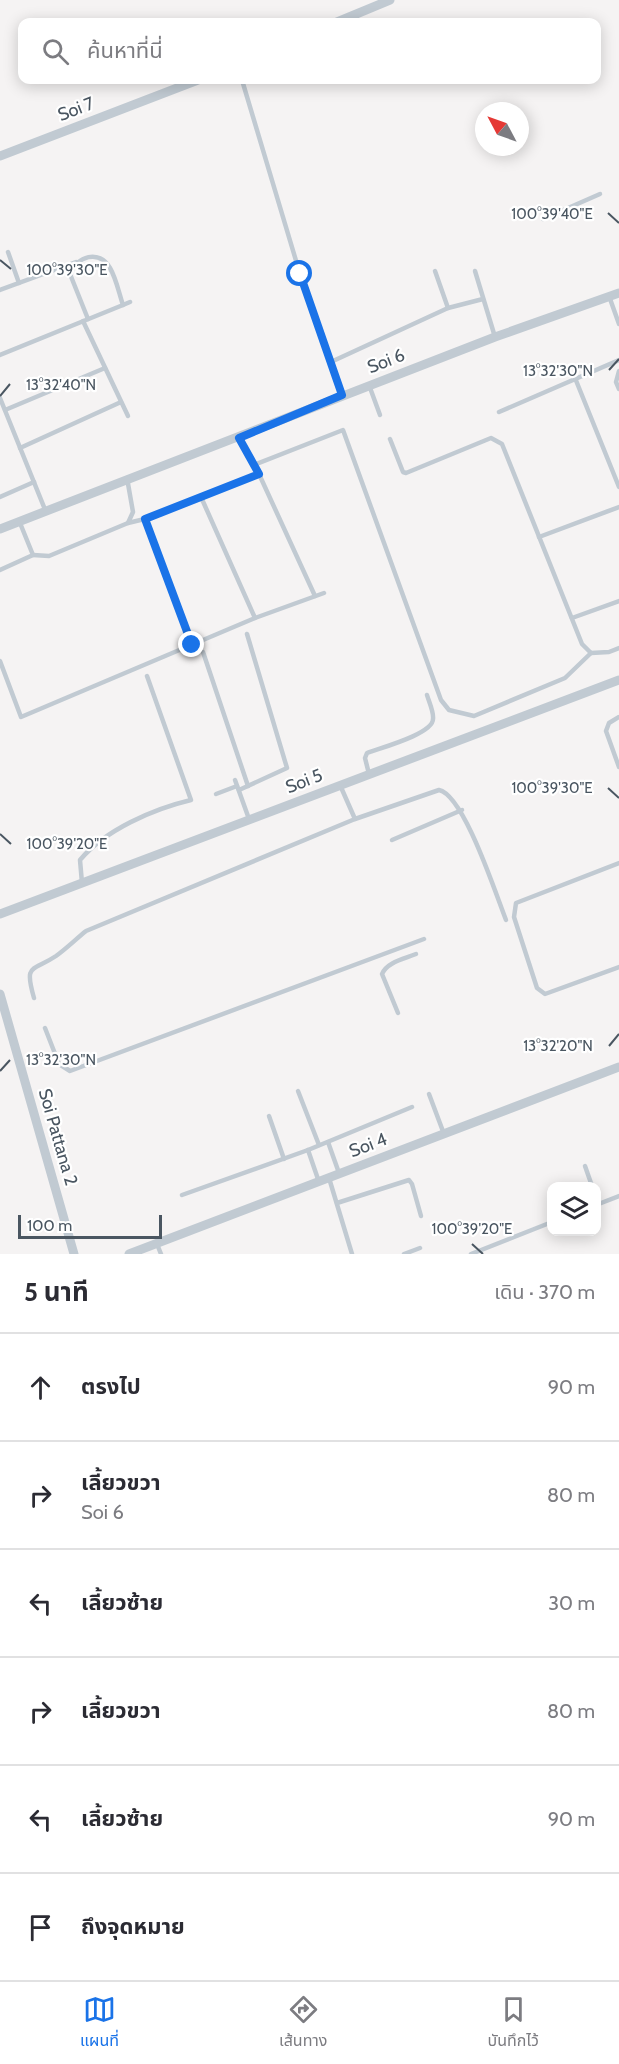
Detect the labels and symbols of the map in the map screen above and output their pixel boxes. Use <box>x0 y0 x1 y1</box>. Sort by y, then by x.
street label: Soi 7 <box>55 92 97 126</box>
north arrow <box>475 102 529 156</box>
text: 100°39'40"E <box>511 205 593 223</box>
route start <box>286 260 312 286</box>
text: 100°39'30"E <box>26 261 108 279</box>
street label: Soi 6 <box>364 344 408 378</box>
text: 13°32'30"N <box>523 362 593 380</box>
text: 13°32'40"N <box>26 376 96 394</box>
route end <box>178 631 204 657</box>
street label: Soi 5 <box>282 764 326 798</box>
text: 100°39'30"E <box>511 779 593 797</box>
text: 100°39'20"E <box>27 835 107 853</box>
text: 13°32'20"N <box>523 1037 593 1055</box>
text: 13°32'30"N <box>26 1051 96 1069</box>
street label: Soi Pattana 2 <box>34 1086 82 1188</box>
street label: Soi 4 <box>346 1128 390 1162</box>
scale bar <box>18 1212 162 1240</box>
text: 100°39'20"E <box>432 1220 512 1238</box>

